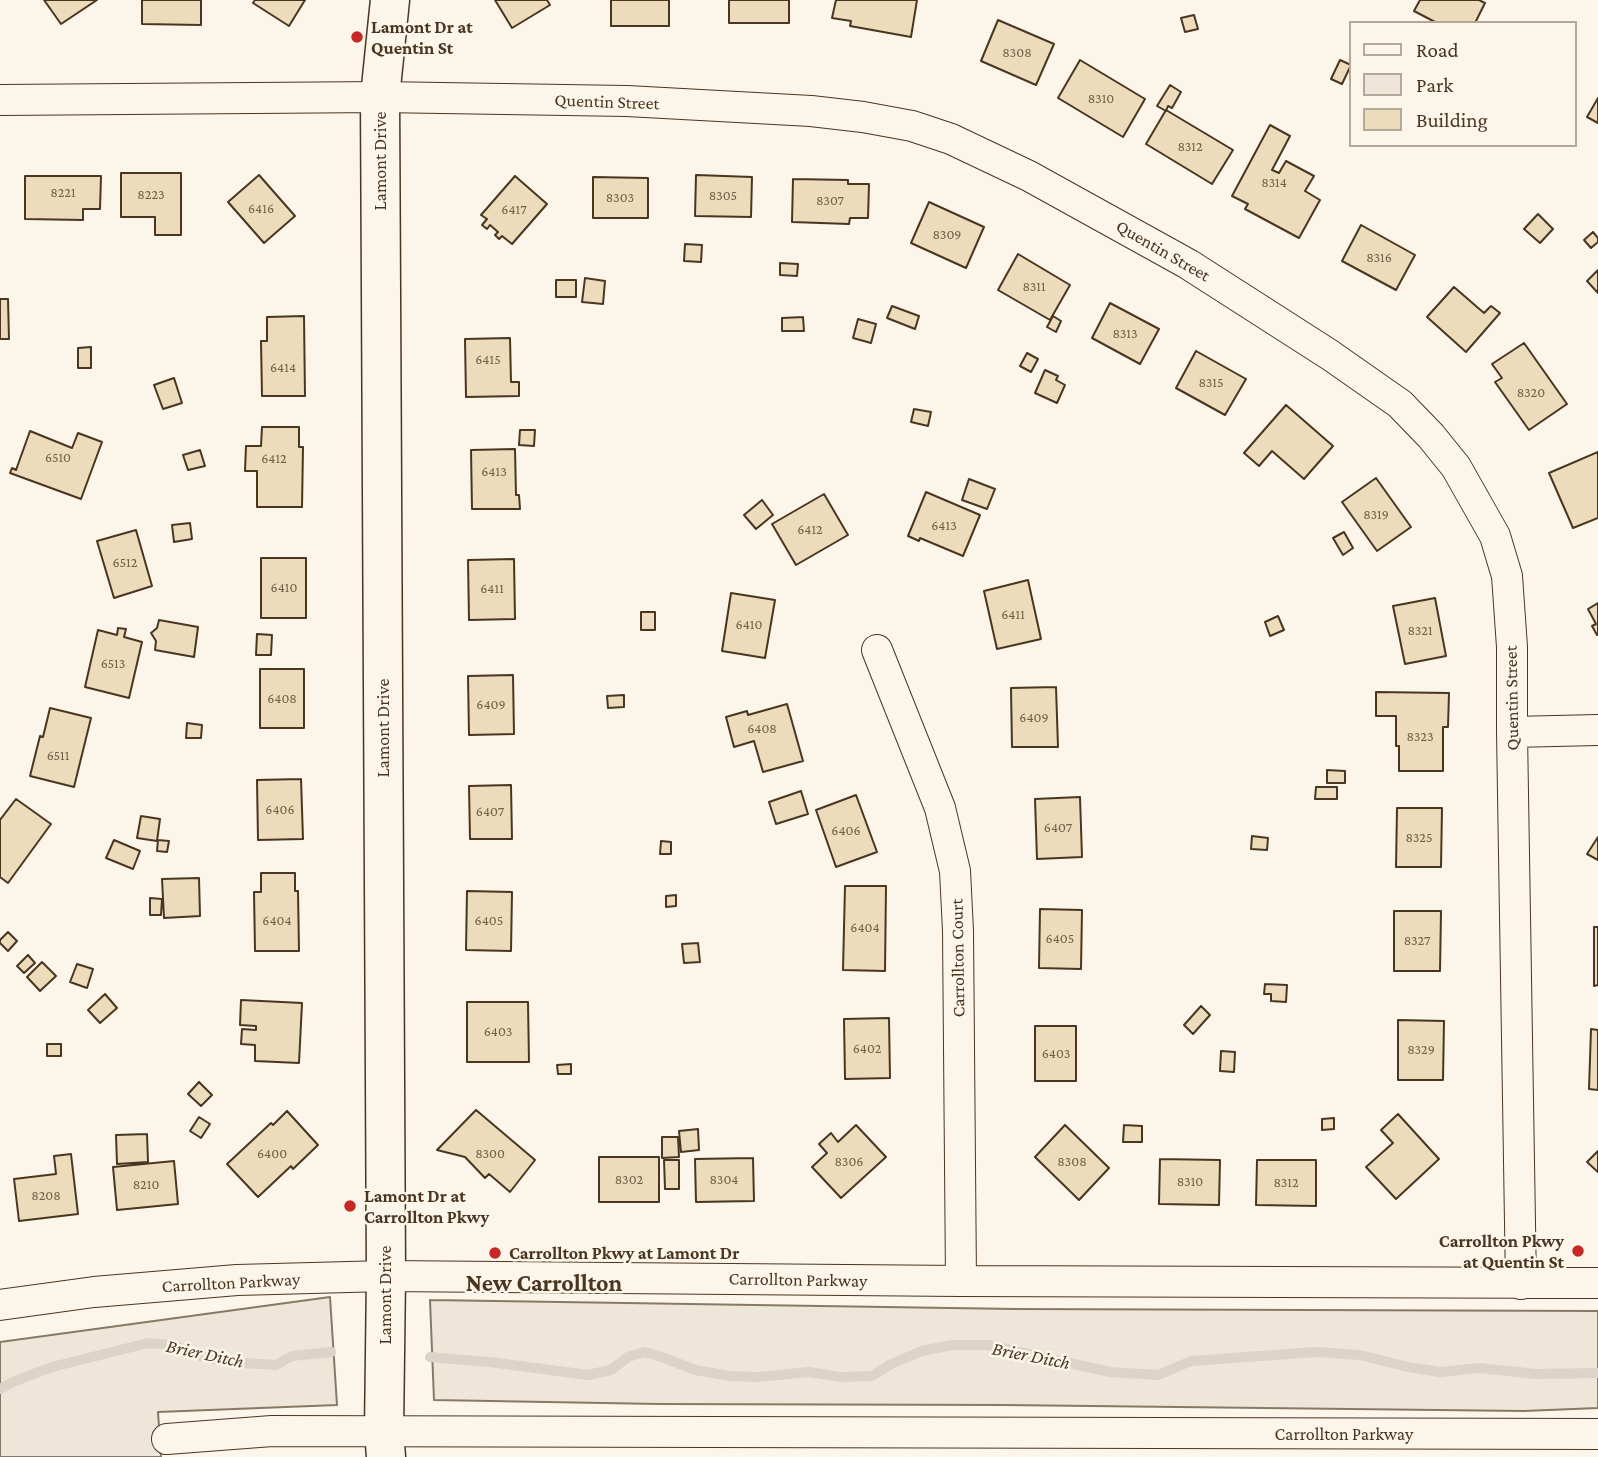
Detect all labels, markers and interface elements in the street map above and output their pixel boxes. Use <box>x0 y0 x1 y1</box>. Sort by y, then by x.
place label: Lamont Dr at Quentin St <box>371 16 473 58</box>
legend <box>1350 21 1577 147</box>
marker: Lamont Dr at Quentin St <box>349 29 365 45</box>
text: Road <box>1416 38 1459 62</box>
house number: 8308 <box>1002 45 1032 61</box>
text: Park <box>1416 73 1453 97</box>
street label: Quentin Street <box>554 89 660 115</box>
house number: 8310 <box>1088 91 1114 107</box>
text: Building <box>1416 108 1488 132</box>
street label: Lamont Drive <box>369 112 391 210</box>
house number: 8312 <box>1177 139 1203 155</box>
house number: 8314 <box>1261 175 1287 191</box>
house number: 8221 <box>50 185 76 201</box>
house number: 8223 <box>137 187 165 203</box>
house number: 8305 <box>709 188 737 204</box>
house number: 8303 <box>606 190 634 206</box>
house number: 8307 <box>816 193 844 209</box>
house number: 6416 <box>248 201 274 217</box>
house number: 6417 <box>501 202 527 218</box>
street label: Quentin Street <box>1112 215 1214 287</box>
house number: 8309 <box>933 227 961 243</box>
house number: 8316 <box>1366 250 1392 266</box>
house number: 8311 <box>1022 279 1046 295</box>
house number: 8313 <box>1112 326 1138 342</box>
house number: 6415 <box>475 352 501 368</box>
house number: 6414 <box>270 360 296 376</box>
house number: 8315 <box>1198 375 1224 391</box>
house number: 8320 <box>1517 385 1545 401</box>
house number: 6510 <box>45 450 71 466</box>
house number: 6412 <box>261 451 287 467</box>
house number: 6413 <box>481 464 507 480</box>
house number: 8319 <box>1363 507 1389 523</box>
house number: 6413 <box>931 518 957 534</box>
house number: 6412 <box>797 522 823 538</box>
house number: 6512 <box>113 555 137 571</box>
house number: 6410 <box>271 580 297 596</box>
house number: 6411 <box>480 581 504 597</box>
house number: 6411 <box>1001 607 1025 623</box>
house number: 6410 <box>736 617 762 633</box>
house number: 8321 <box>1407 623 1433 639</box>
street label: Quentin Street <box>1500 645 1524 751</box>
house number: 6513 <box>101 656 125 672</box>
street label: Lamont Drive <box>372 679 394 777</box>
house number: 6408 <box>267 691 297 707</box>
house number: 6409 <box>476 697 506 713</box>
house number: 6409 <box>1019 710 1049 726</box>
house number: 6408 <box>747 721 777 737</box>
house number: 8323 <box>1406 729 1434 745</box>
house number: 6511 <box>47 748 69 764</box>
house number: 6406 <box>265 802 295 818</box>
house number: 6407 <box>476 804 504 820</box>
house number: 6407 <box>1044 820 1072 836</box>
house number: 6406 <box>831 823 861 839</box>
house number: 8325 <box>1405 830 1433 846</box>
street label: Carrollton Court <box>946 898 970 1018</box>
house number: 6404 <box>262 913 292 929</box>
house number: 6405 <box>475 913 503 929</box>
house number: 6404 <box>850 920 880 936</box>
house number: 6405 <box>1046 931 1074 947</box>
house number: 8327 <box>1404 933 1430 949</box>
house number: 6403 <box>484 1024 512 1040</box>
house number: 6402 <box>853 1041 881 1057</box>
house number: 8329 <box>1407 1042 1435 1058</box>
house number: 6403 <box>1042 1046 1070 1062</box>
house number: 6400 <box>257 1146 287 1162</box>
house number: 8300 <box>475 1146 505 1162</box>
house number: 8306 <box>835 1154 863 1170</box>
house number: 8308 <box>1057 1154 1087 1170</box>
house number: 8302 <box>615 1172 643 1188</box>
house number: 8304 <box>710 1172 738 1188</box>
house number: 8310 <box>1177 1174 1203 1190</box>
house number: 8312 <box>1273 1175 1299 1191</box>
house number: 8210 <box>133 1177 159 1193</box>
place label: Lamont Dr at Carrollton Pkwy <box>364 1185 489 1228</box>
house number: 8208 <box>31 1188 61 1204</box>
marker: Lamont Dr at Carrollton Pkwy <box>342 1198 358 1214</box>
place label: Carrollton Pkwy at Quentin St <box>1439 1230 1564 1272</box>
place label: Carrollton Pkwy at Lamont Dr <box>509 1242 739 1264</box>
marker: Carrollton Pkwy at Quentin St <box>1570 1243 1586 1259</box>
marker: Carrollton Pkwy at Lamont Dr <box>487 1245 503 1261</box>
street label: Lamont Drive <box>374 1246 396 1344</box>
street label: Carrollton Parkway <box>728 1268 868 1292</box>
street label: Carrollton Parkway <box>161 1269 301 1297</box>
district label: New Carrollton <box>466 1270 622 1298</box>
water label: Brier Ditch <box>164 1335 246 1373</box>
water label: Brier Ditch <box>990 1337 1072 1375</box>
street label: Carrollton Parkway <box>1275 1423 1413 1445</box>

